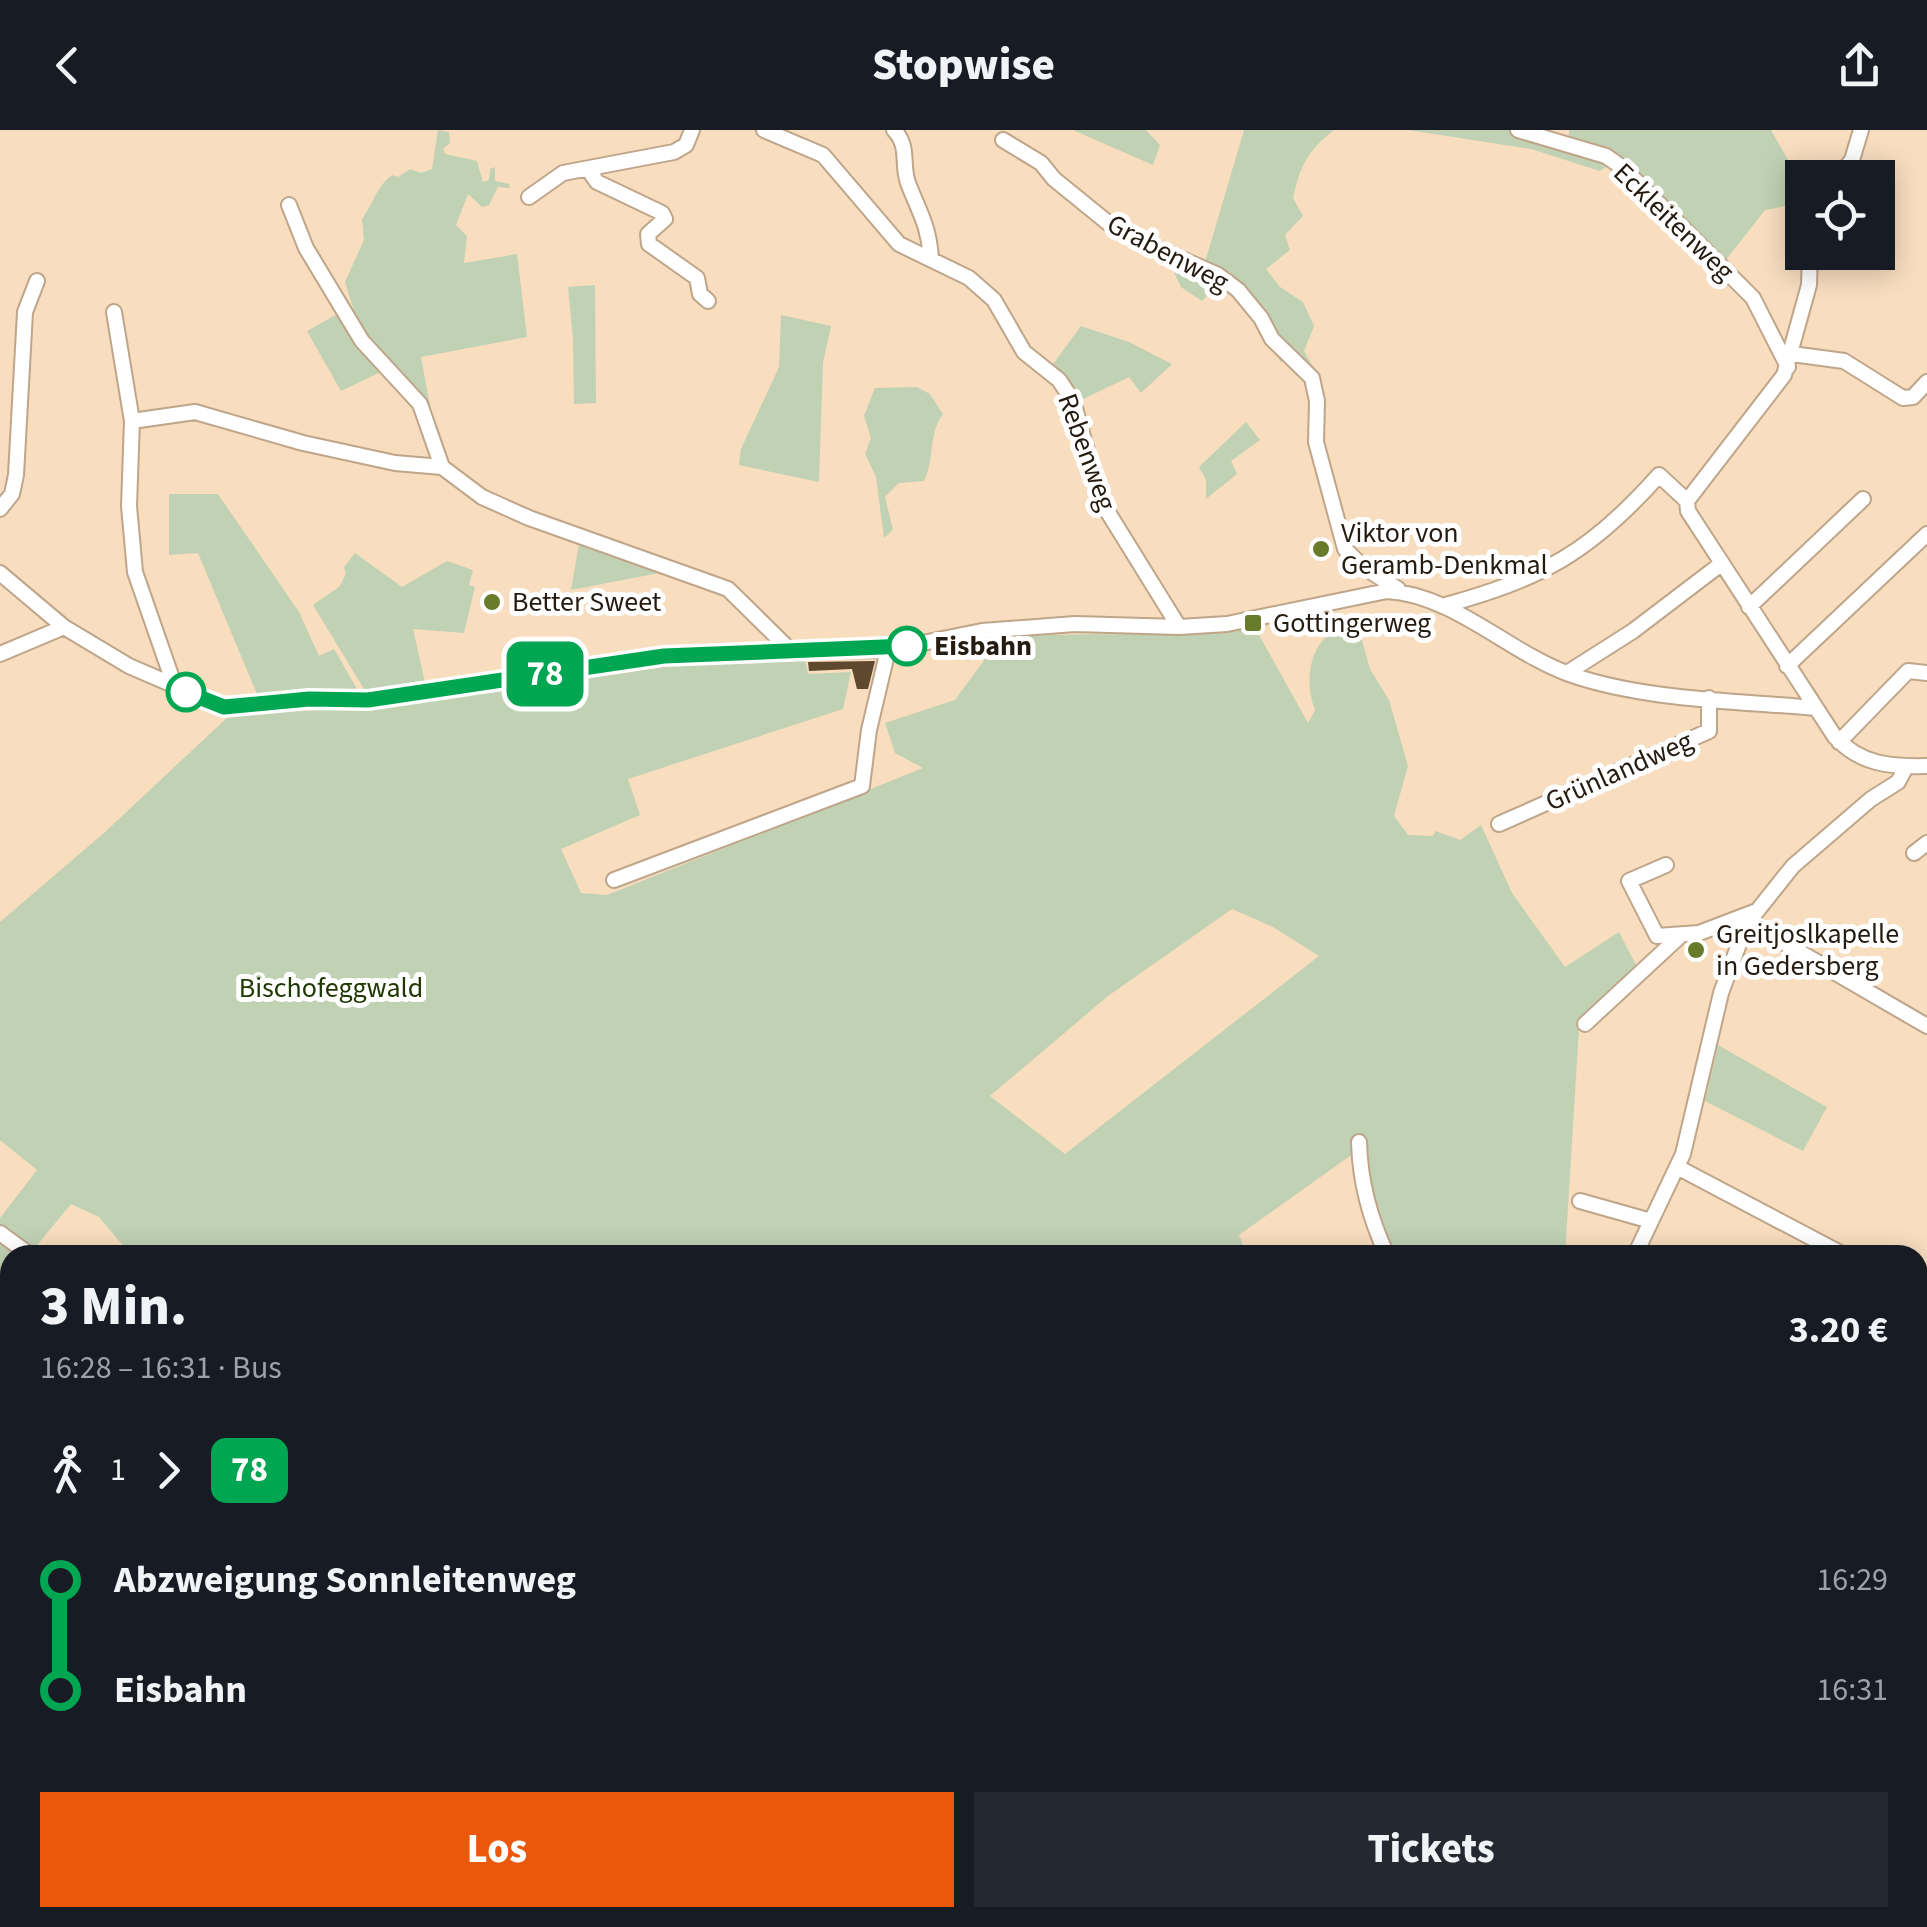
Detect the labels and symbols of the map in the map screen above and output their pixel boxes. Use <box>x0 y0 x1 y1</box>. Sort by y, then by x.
street label: Eckleitenweg <box>1604 154 1744 290</box>
street label: Grabenweg <box>1100 204 1236 302</box>
street label: Rebenweg <box>1047 388 1127 516</box>
place label: Viktor von Geramb-Denkmal <box>1341 513 1548 585</box>
marker: Viktor von Geramb-Denkmal <box>1310 538 1332 560</box>
place label: Better Sweet <box>512 582 662 622</box>
marker: Better Sweet <box>481 591 503 613</box>
place label: Gottingerweg <box>1273 603 1431 643</box>
marker: Gottingerweg <box>1242 612 1264 634</box>
place label: Eisbahn <box>934 626 1032 666</box>
marker: Eisbahn <box>888 627 926 665</box>
line badge: 78 <box>500 642 590 706</box>
unlabelled marker <box>167 673 205 711</box>
street label: Grünlandweg <box>1539 721 1699 821</box>
place label: Greitjoslkapelle in Gedersberg <box>1716 914 1899 986</box>
marker: Greitjoslkapelle in Gedersberg <box>1685 939 1707 961</box>
park label: Bischofeggwald <box>239 968 423 1008</box>

